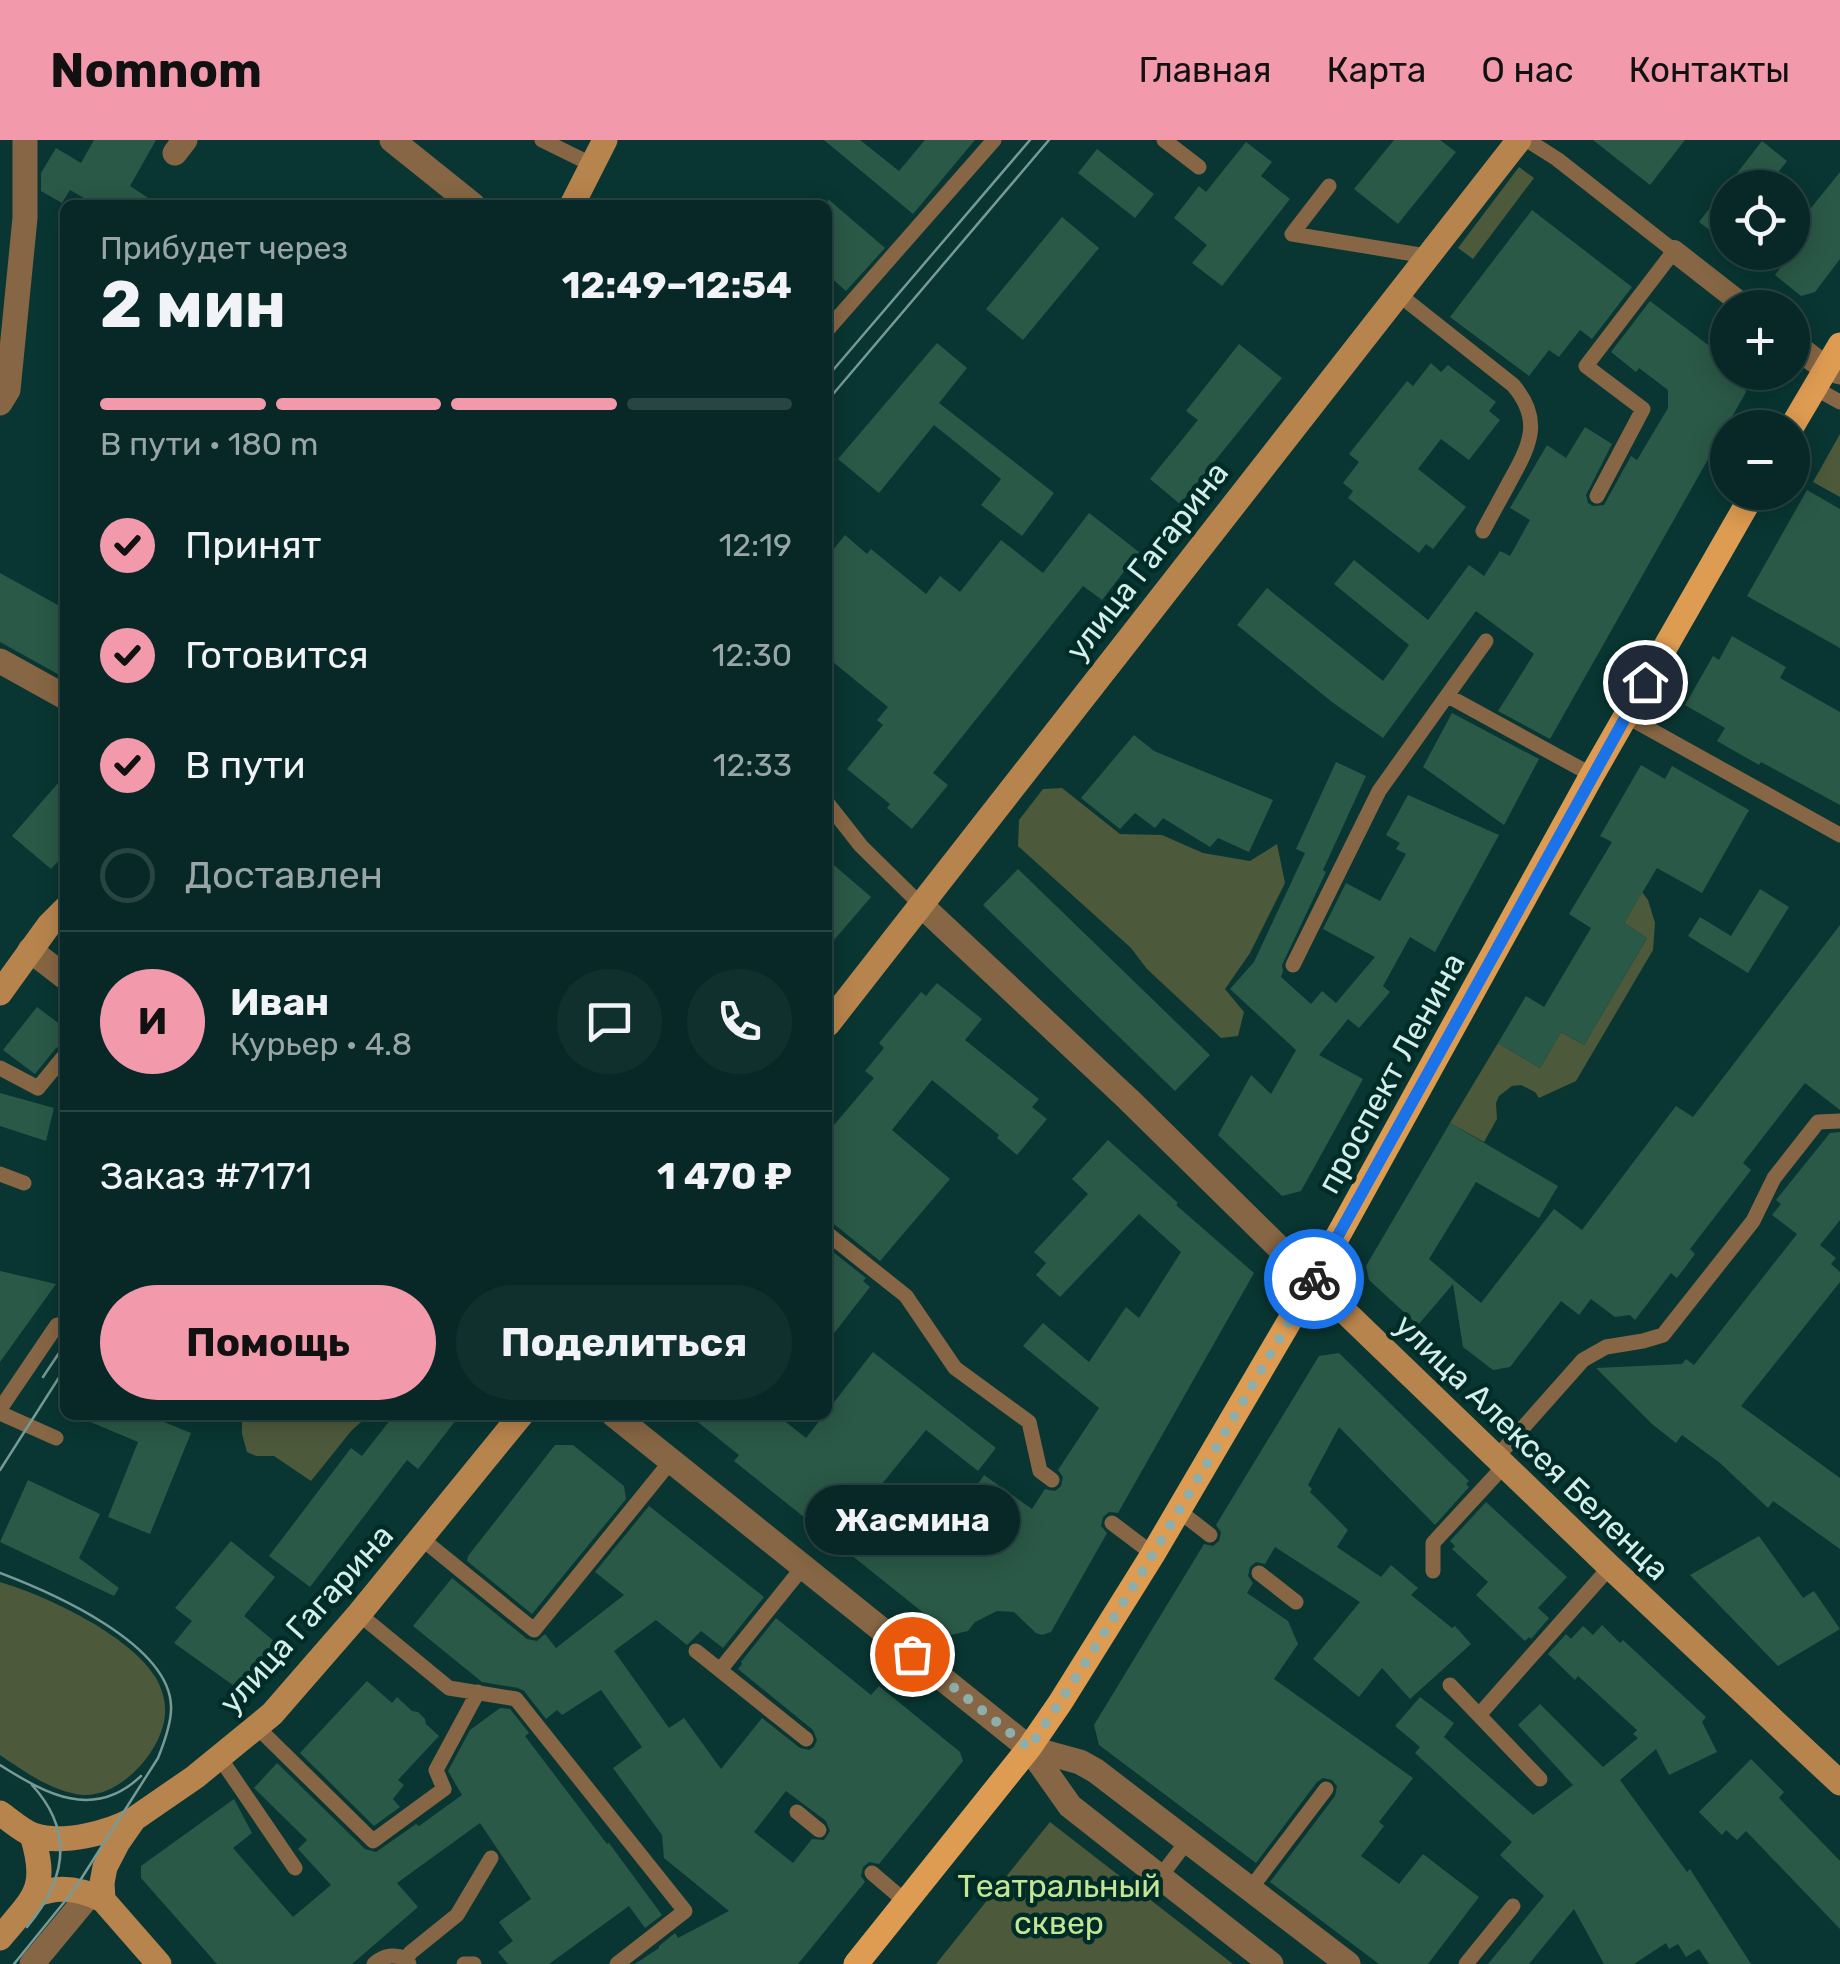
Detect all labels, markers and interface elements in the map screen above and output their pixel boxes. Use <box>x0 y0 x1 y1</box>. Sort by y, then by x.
text: Nomnom <box>50 42 262 99</box>
text: Главная <box>1138 49 1271 91</box>
text: Карта <box>1326 49 1426 91</box>
text: О нас <box>1481 49 1574 91</box>
text: Контакты <box>1629 49 1790 91</box>
map controls <box>1710 170 1810 510</box>
button: locate <box>1710 170 1810 270</box>
text: Прибудет через <box>100 229 348 267</box>
text: 12:49–12:54 <box>562 262 792 308</box>
text: 2 мин <box>100 266 286 343</box>
button: + <box>1710 290 1810 390</box>
button: − <box>1710 410 1810 510</box>
text: В пути · 180 m <box>100 425 318 463</box>
street label: улица Гагарина <box>1058 454 1236 668</box>
icon: check <box>100 518 155 573</box>
text: Принят <box>185 522 321 568</box>
text: 12:19 <box>719 526 792 564</box>
icon: check <box>100 628 155 683</box>
text: Готовится <box>185 632 369 678</box>
text: 12:30 <box>712 636 792 674</box>
pin <box>1603 640 1688 725</box>
icon: home <box>1618 655 1673 710</box>
icon: check <box>100 738 155 793</box>
text: В пути <box>185 742 306 788</box>
text: 12:33 <box>713 746 792 784</box>
text: Доставлен <box>185 852 383 898</box>
street label: проспект Ленина <box>1309 946 1473 1200</box>
button: chat <box>557 969 662 1074</box>
button: phone <box>687 969 792 1074</box>
text: Иван <box>230 979 329 1025</box>
text: И <box>138 998 167 1044</box>
text: Курьер · 4.8 <box>230 1025 412 1063</box>
text: Заказ #7171 <box>100 1153 312 1199</box>
text: 1 470 ₽ <box>657 1153 792 1199</box>
courier <box>1264 1229 1364 1329</box>
icon: bike <box>1287 1252 1342 1307</box>
button: Помощь <box>100 1285 436 1400</box>
button: Поделиться <box>456 1285 792 1400</box>
street label: улица Алексея Беленца <box>1387 1306 1677 1588</box>
callout: Жасмина <box>804 1484 1020 1554</box>
text: Жасмина <box>835 1501 990 1539</box>
street label: улица Гагарина <box>211 1517 401 1721</box>
pin <box>870 1612 955 1697</box>
icon: bag <box>885 1627 940 1682</box>
park label: Театральный сквер <box>957 1867 1161 1942</box>

